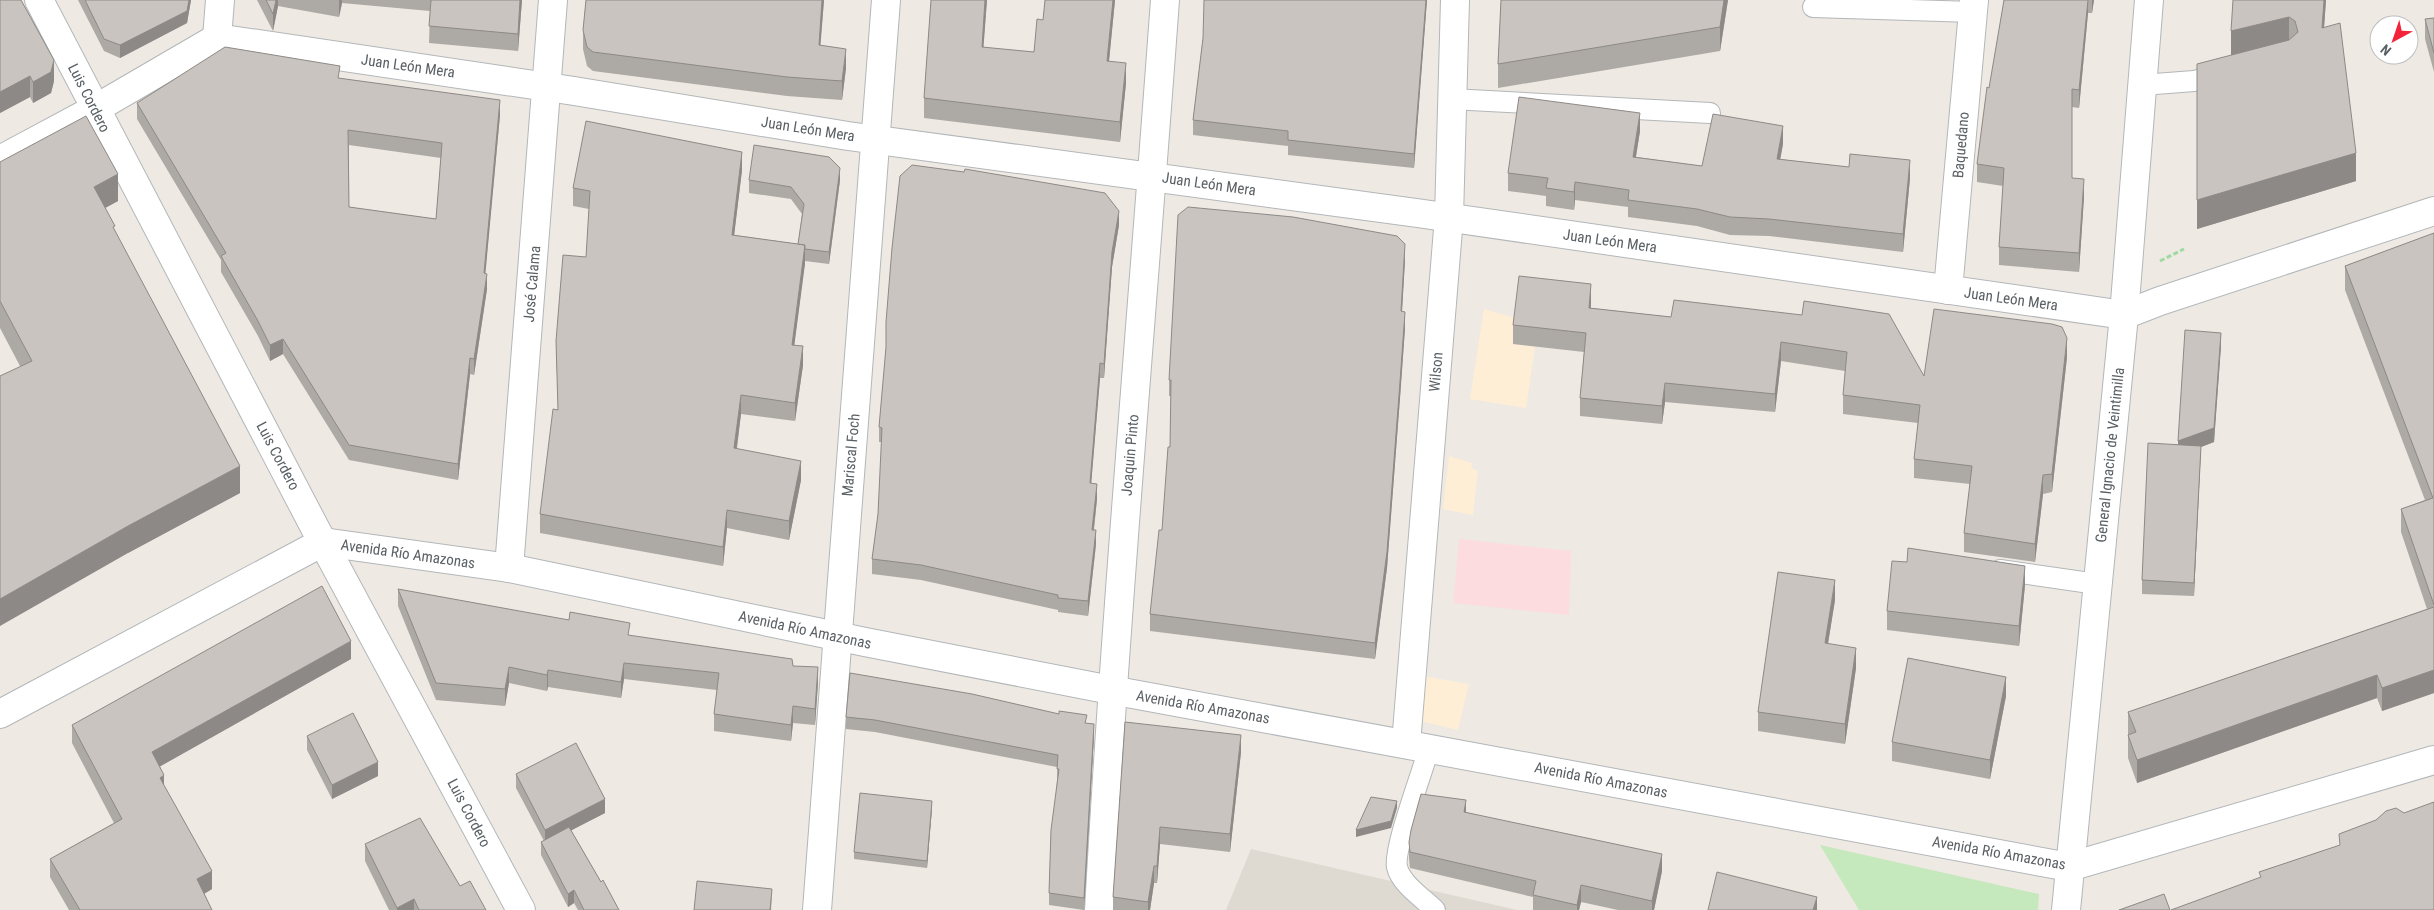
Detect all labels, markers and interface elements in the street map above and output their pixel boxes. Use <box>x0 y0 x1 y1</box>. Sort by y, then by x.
north arrow <box>2369 15 2419 65</box>
text: N <box>2377 41 2394 59</box>
street label: Juan León Mera <box>360 51 456 81</box>
street label: Luis Cordero <box>64 61 114 135</box>
street label: Baquedano <box>1949 111 1973 179</box>
street label: Juan León Mera <box>760 113 856 145</box>
street label: Juan León Mera <box>1161 169 1257 199</box>
street label: Juan León Mera <box>1562 226 1658 256</box>
street label: José Calama <box>520 245 544 323</box>
street label: Juan León Mera <box>1963 284 2059 314</box>
street label: Wilson <box>1425 351 1447 393</box>
street label: General Ignacio de Veintimilla <box>2092 367 2128 543</box>
street label: Mariscal Foch <box>838 413 864 497</box>
street label: Joaquin Pinto <box>1117 414 1143 496</box>
street label: Luis Cordero <box>253 419 303 493</box>
street label: Avenida Río Amazonas <box>340 536 476 572</box>
street label: Avenida Río Amazonas <box>737 607 873 653</box>
street label: Avenida Río Amazonas <box>1135 686 1271 728</box>
street label: Avenida Río Amazonas <box>1533 758 1669 802</box>
street label: Luis Cordero <box>444 776 494 850</box>
street label: Avenida Río Amazonas <box>1931 832 2067 874</box>

